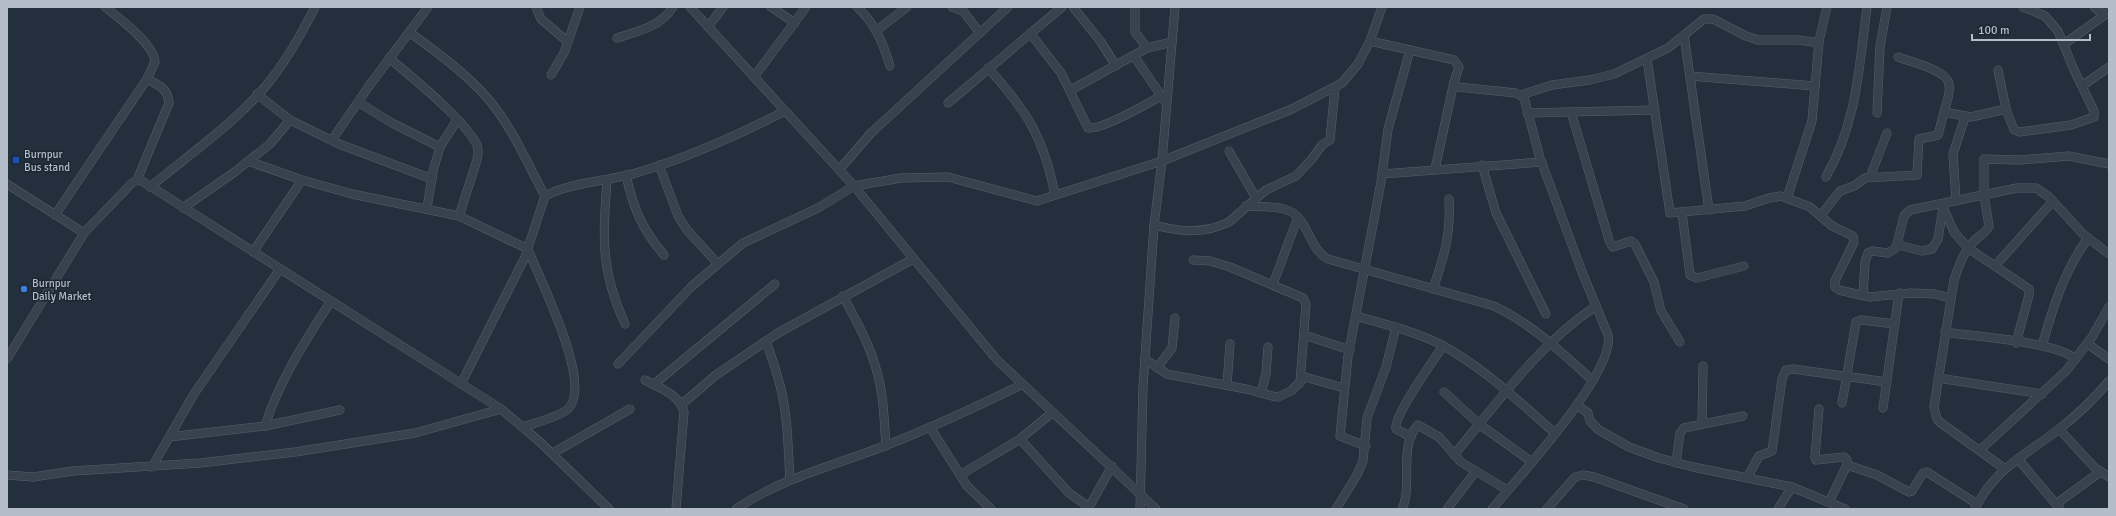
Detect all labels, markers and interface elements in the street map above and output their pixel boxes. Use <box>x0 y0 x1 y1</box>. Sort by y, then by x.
scale bar <box>1972 16 2090 42</box>
text: 100 m <box>1978 23 2010 38</box>
place label: Burnpur Bus stand <box>24 148 70 174</box>
marker: Burnpur Bus stand <box>11 155 21 165</box>
place label: Burnpur Daily Market <box>32 277 92 303</box>
marker: Burnpur Daily Market <box>19 284 29 294</box>

